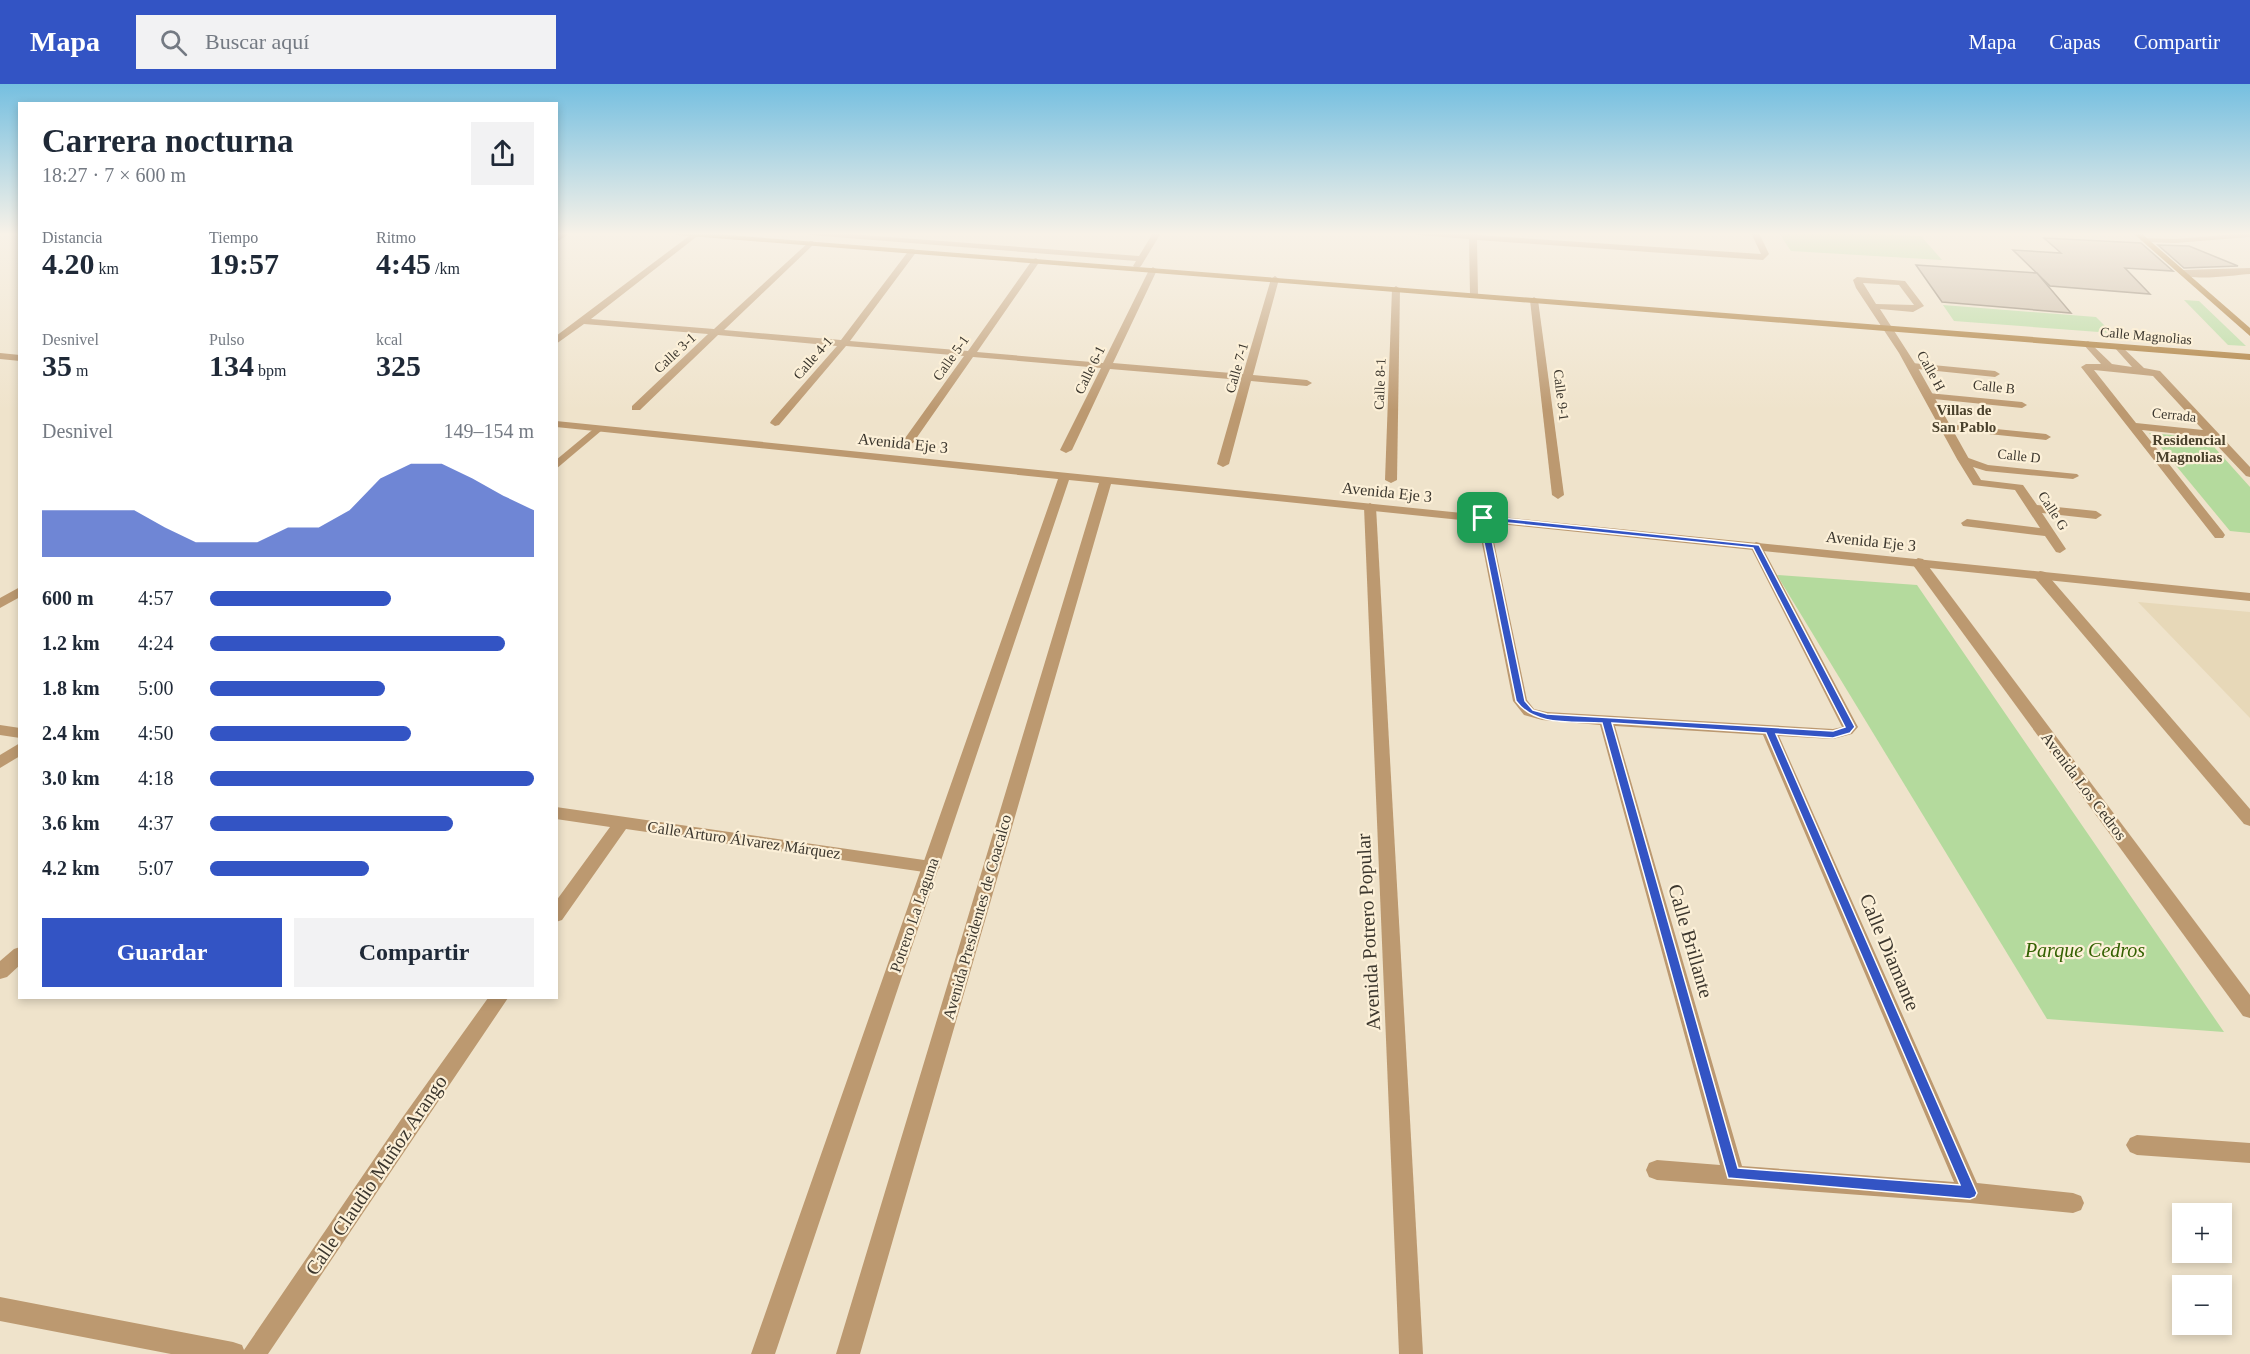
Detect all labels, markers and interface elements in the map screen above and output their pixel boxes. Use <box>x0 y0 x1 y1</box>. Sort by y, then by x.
search box <box>136 15 556 69</box>
text: Mapa <box>30 26 100 57</box>
icon: search <box>157 26 190 59</box>
text: Buscar aquí <box>205 29 309 54</box>
text: Mapa <box>1969 30 2016 54</box>
text: Capas <box>2049 30 2101 54</box>
text: Compartir <box>2134 30 2220 54</box>
button: share <box>471 122 534 185</box>
text: Carrera nocturna <box>42 123 293 159</box>
text: 18:27 · 7 × 600 m <box>42 164 186 186</box>
text: Distancia <box>42 229 102 246</box>
text: Tiempo <box>209 229 258 246</box>
text: Ritmo <box>376 229 416 246</box>
text: 4.20 <box>42 247 95 280</box>
text: 19:57 <box>209 247 279 280</box>
text: 4:45 <box>376 247 431 280</box>
text: km <box>95 260 119 277</box>
text: /km <box>431 260 460 277</box>
street label: Calle Magnolias <box>2099 325 2193 347</box>
street label: Calle 3-1 <box>651 330 699 376</box>
text: Desnivel <box>42 331 99 348</box>
text: Pulso <box>209 331 245 348</box>
text: kcal <box>376 331 403 348</box>
street label: Calle 5-1 <box>930 333 972 383</box>
street label: Calle 4-1 <box>790 334 836 382</box>
street label: Calle 7-1 <box>1223 341 1251 395</box>
street label: Calle 6-1 <box>1072 343 1108 397</box>
street label: Calle H <box>1914 348 1948 394</box>
text: 35 <box>42 349 72 382</box>
text: 134 <box>209 349 254 382</box>
text: 325 <box>376 349 421 382</box>
street label: Calle 8-1 <box>1372 358 1388 410</box>
text: m <box>72 362 88 379</box>
text: bpm <box>254 362 286 379</box>
street label: Calle 9-1 <box>1550 368 1572 422</box>
street label: Calle B <box>1972 377 2016 397</box>
district label: Villas de San Pablo <box>1932 402 1996 435</box>
street label: Cerrada <box>2151 405 2198 425</box>
text: Desnivel <box>42 420 113 442</box>
text: 149–154 m <box>443 420 534 442</box>
street label: Avenida Eje 3 <box>857 430 949 457</box>
district label: Residencial Magnolias <box>2152 432 2226 465</box>
street label: Calle D <box>1997 446 2041 466</box>
street label: Avenida Eje 3 <box>1341 479 1433 506</box>
street label: Calle G <box>2035 489 2071 533</box>
pin <box>1457 492 1508 543</box>
icon: arrive <box>1466 501 1499 534</box>
street label: Avenida Eje 3 <box>1825 528 1917 555</box>
text: 600 m <box>42 587 94 609</box>
text: 4:57 <box>138 587 174 609</box>
text: 1.2 km <box>42 632 100 654</box>
text: 4:24 <box>138 632 174 654</box>
text: 1.8 km <box>42 677 100 699</box>
text: 5:00 <box>138 677 174 699</box>
text: 2.4 km <box>42 722 100 744</box>
text: 4:50 <box>138 722 174 744</box>
street label: Avenida Los Cedros <box>2038 729 2130 843</box>
text: 3.0 km <box>42 767 100 789</box>
text: 4:18 <box>138 767 174 789</box>
text: 3.6 km <box>42 812 100 834</box>
text: 4:37 <box>138 812 174 834</box>
street label: Avenida Presidentes de Coacalco <box>940 813 1014 1021</box>
street label: Calle Arturo Álvarez Márquez <box>646 817 842 863</box>
street label: Avenida Potrero Popular <box>1352 832 1385 1031</box>
street label: Potrero La Laguna <box>886 856 943 975</box>
text: 4.2 km <box>42 857 100 879</box>
text: 5:07 <box>138 857 174 879</box>
street label: Calle Brillante <box>1664 882 1718 1000</box>
street label: Calle Diamante <box>1855 890 1925 1014</box>
button: Guardar <box>42 918 282 987</box>
button: Compartir <box>294 918 534 987</box>
park label: Parque Cedros <box>2024 939 2145 962</box>
street label: Calle Claudio Muñoz Arango <box>301 1071 452 1280</box>
map controls <box>2172 1203 2232 1335</box>
button: + <box>2172 1203 2232 1263</box>
button: − <box>2172 1275 2232 1335</box>

